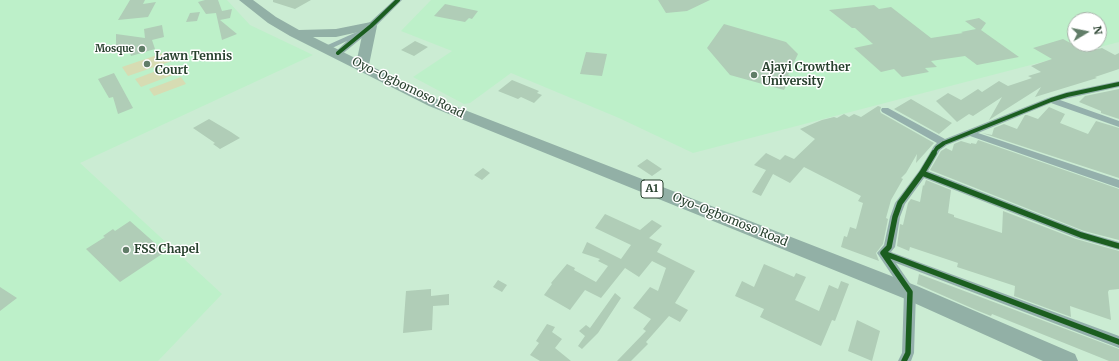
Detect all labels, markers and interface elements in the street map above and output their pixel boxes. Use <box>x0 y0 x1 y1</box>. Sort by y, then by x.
north arrow <box>1067 12 1107 52</box>
text: N <box>1090 25 1105 36</box>
place label: Mosque <box>95 43 134 55</box>
marker: Mosque <box>137 44 147 54</box>
place label: Lawn Tennis Court <box>155 50 232 78</box>
street label: Oyo-Ogbomoso Road <box>350 55 466 121</box>
marker: Lawn Tennis Court <box>142 59 152 69</box>
place label: Ajayi Crowther University <box>762 61 850 89</box>
marker: Ajayi Crowther University <box>749 70 759 80</box>
road number: A1 <box>641 180 663 198</box>
street label: Oyo-Ogbomoso Road <box>670 190 790 250</box>
place label: FSS Chapel <box>134 243 199 257</box>
marker: FSS Chapel <box>121 245 131 255</box>

